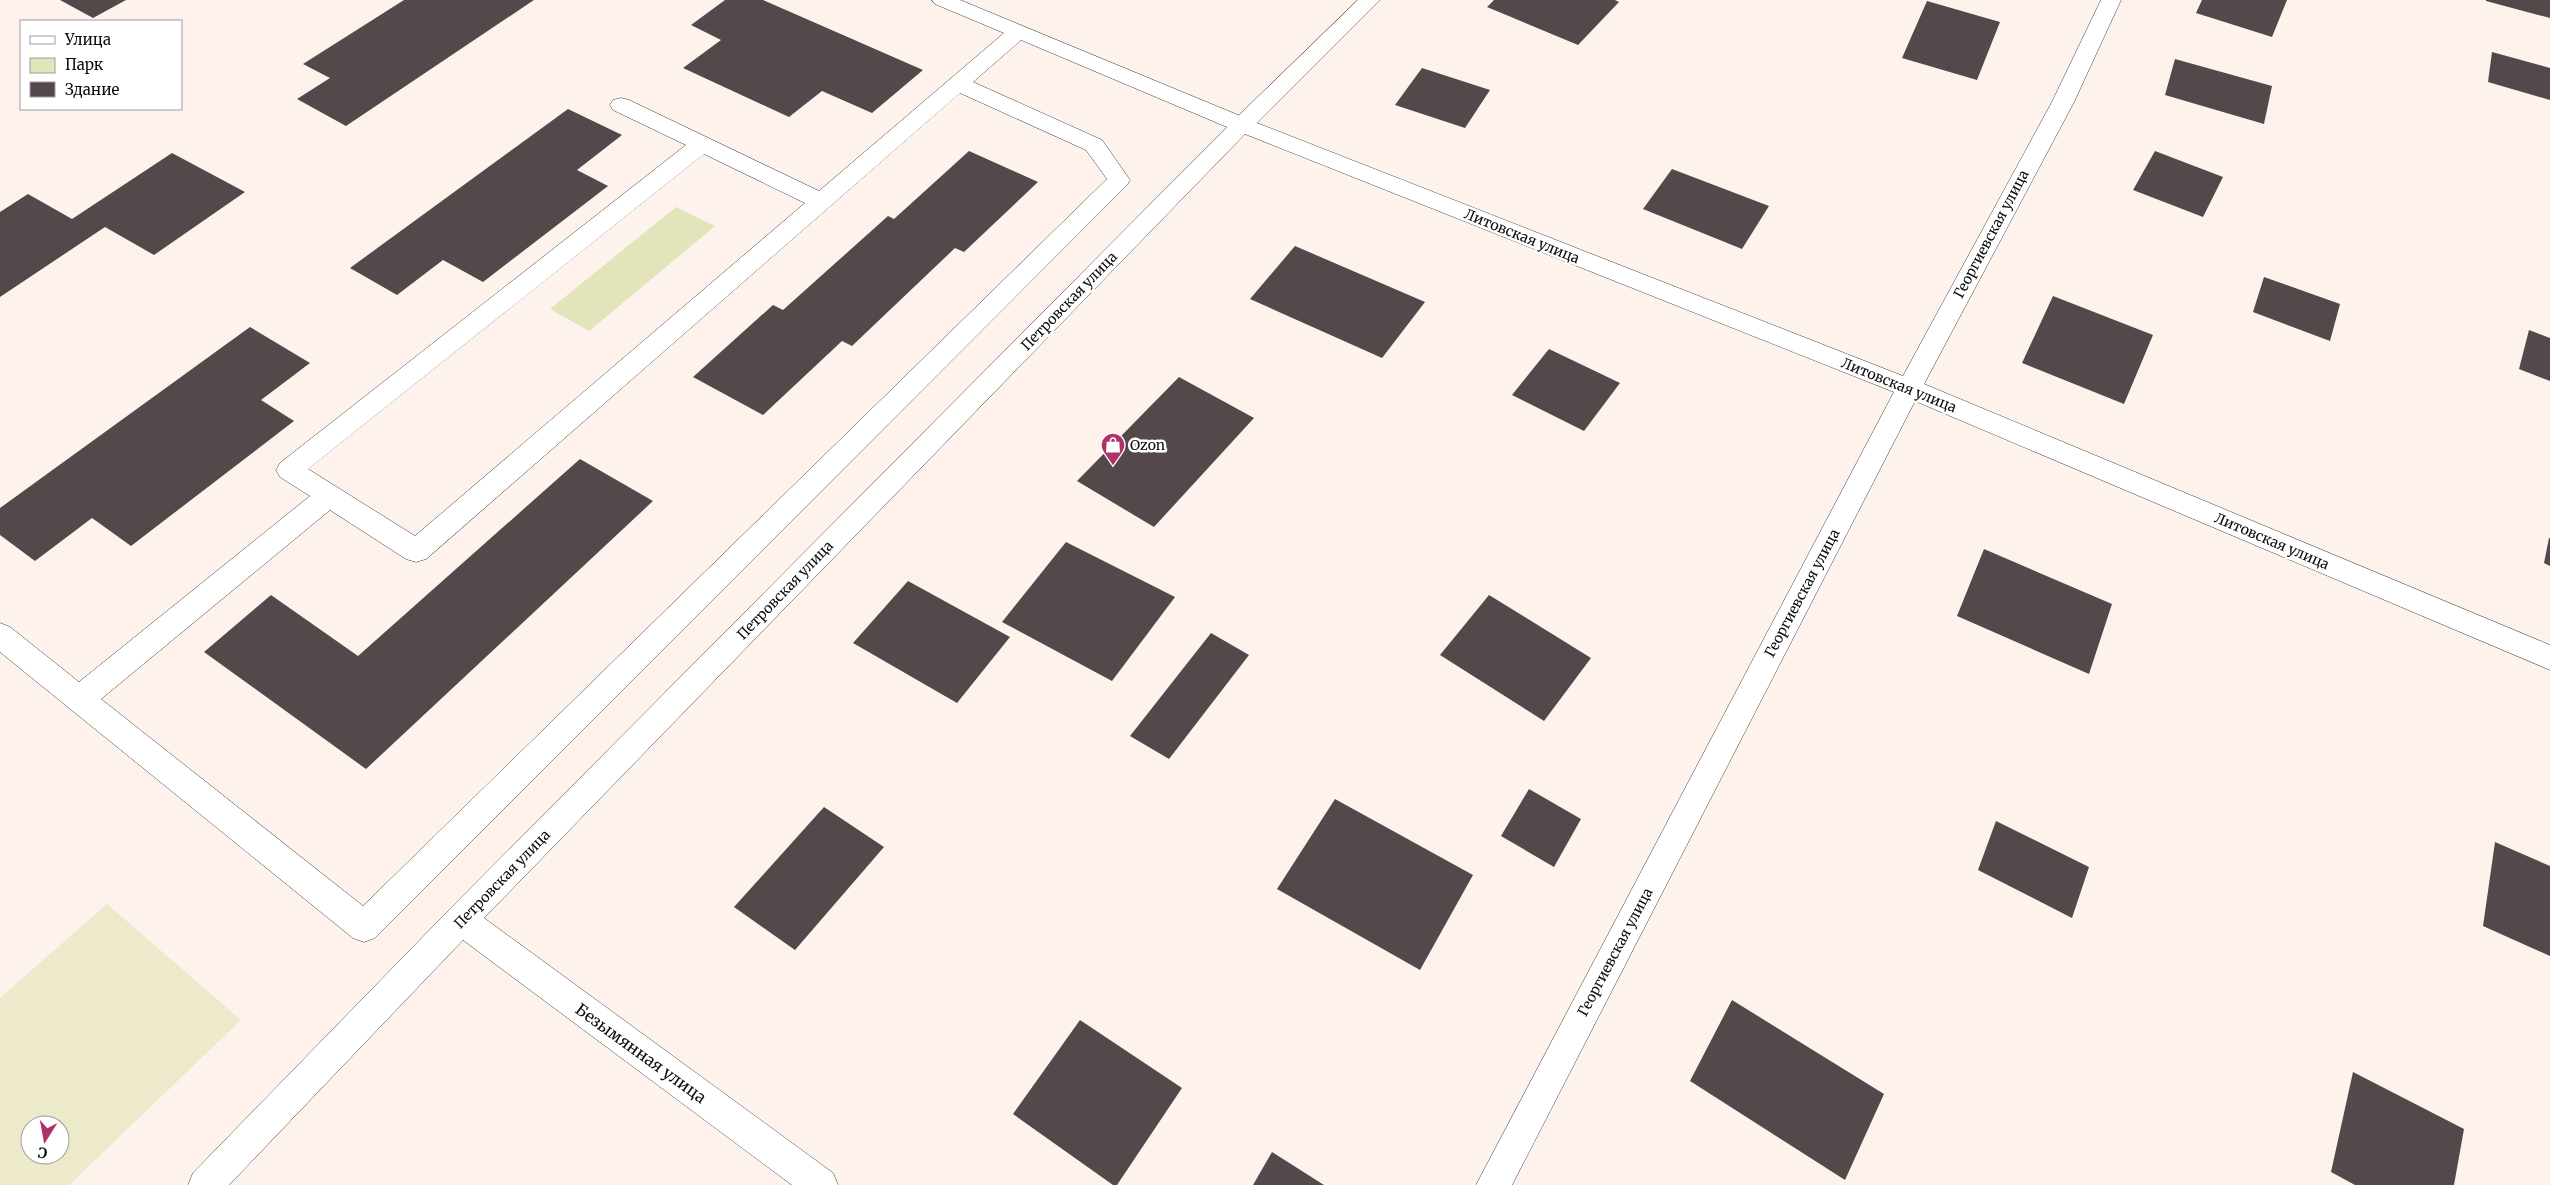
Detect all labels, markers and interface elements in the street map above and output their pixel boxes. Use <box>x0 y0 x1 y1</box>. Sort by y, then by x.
legend <box>20 20 182 110</box>
text: Улица <box>64 30 111 49</box>
text: Парк <box>65 55 104 74</box>
text: Здание <box>65 80 119 99</box>
street label: Георгиевская улица <box>1950 166 2033 301</box>
street label: Литовская улица <box>1462 205 1583 267</box>
street label: Петровская улица <box>1017 247 1121 354</box>
street label: Литовская улица <box>1839 354 1960 416</box>
shop icon: Ozon <box>1100 432 1126 466</box>
place label: Ozon <box>1130 436 1165 454</box>
street label: Литовская улица <box>2212 509 2332 573</box>
street label: Георгиевская улица <box>1761 525 1844 660</box>
street label: Петровская улица <box>733 536 837 643</box>
street label: Петровская улица <box>450 825 554 932</box>
street label: Георгиевская улица <box>1574 884 1657 1019</box>
street label: Безымянная улица <box>572 999 711 1107</box>
north arrow <box>20 1115 70 1165</box>
text: С <box>36 1143 49 1162</box>

